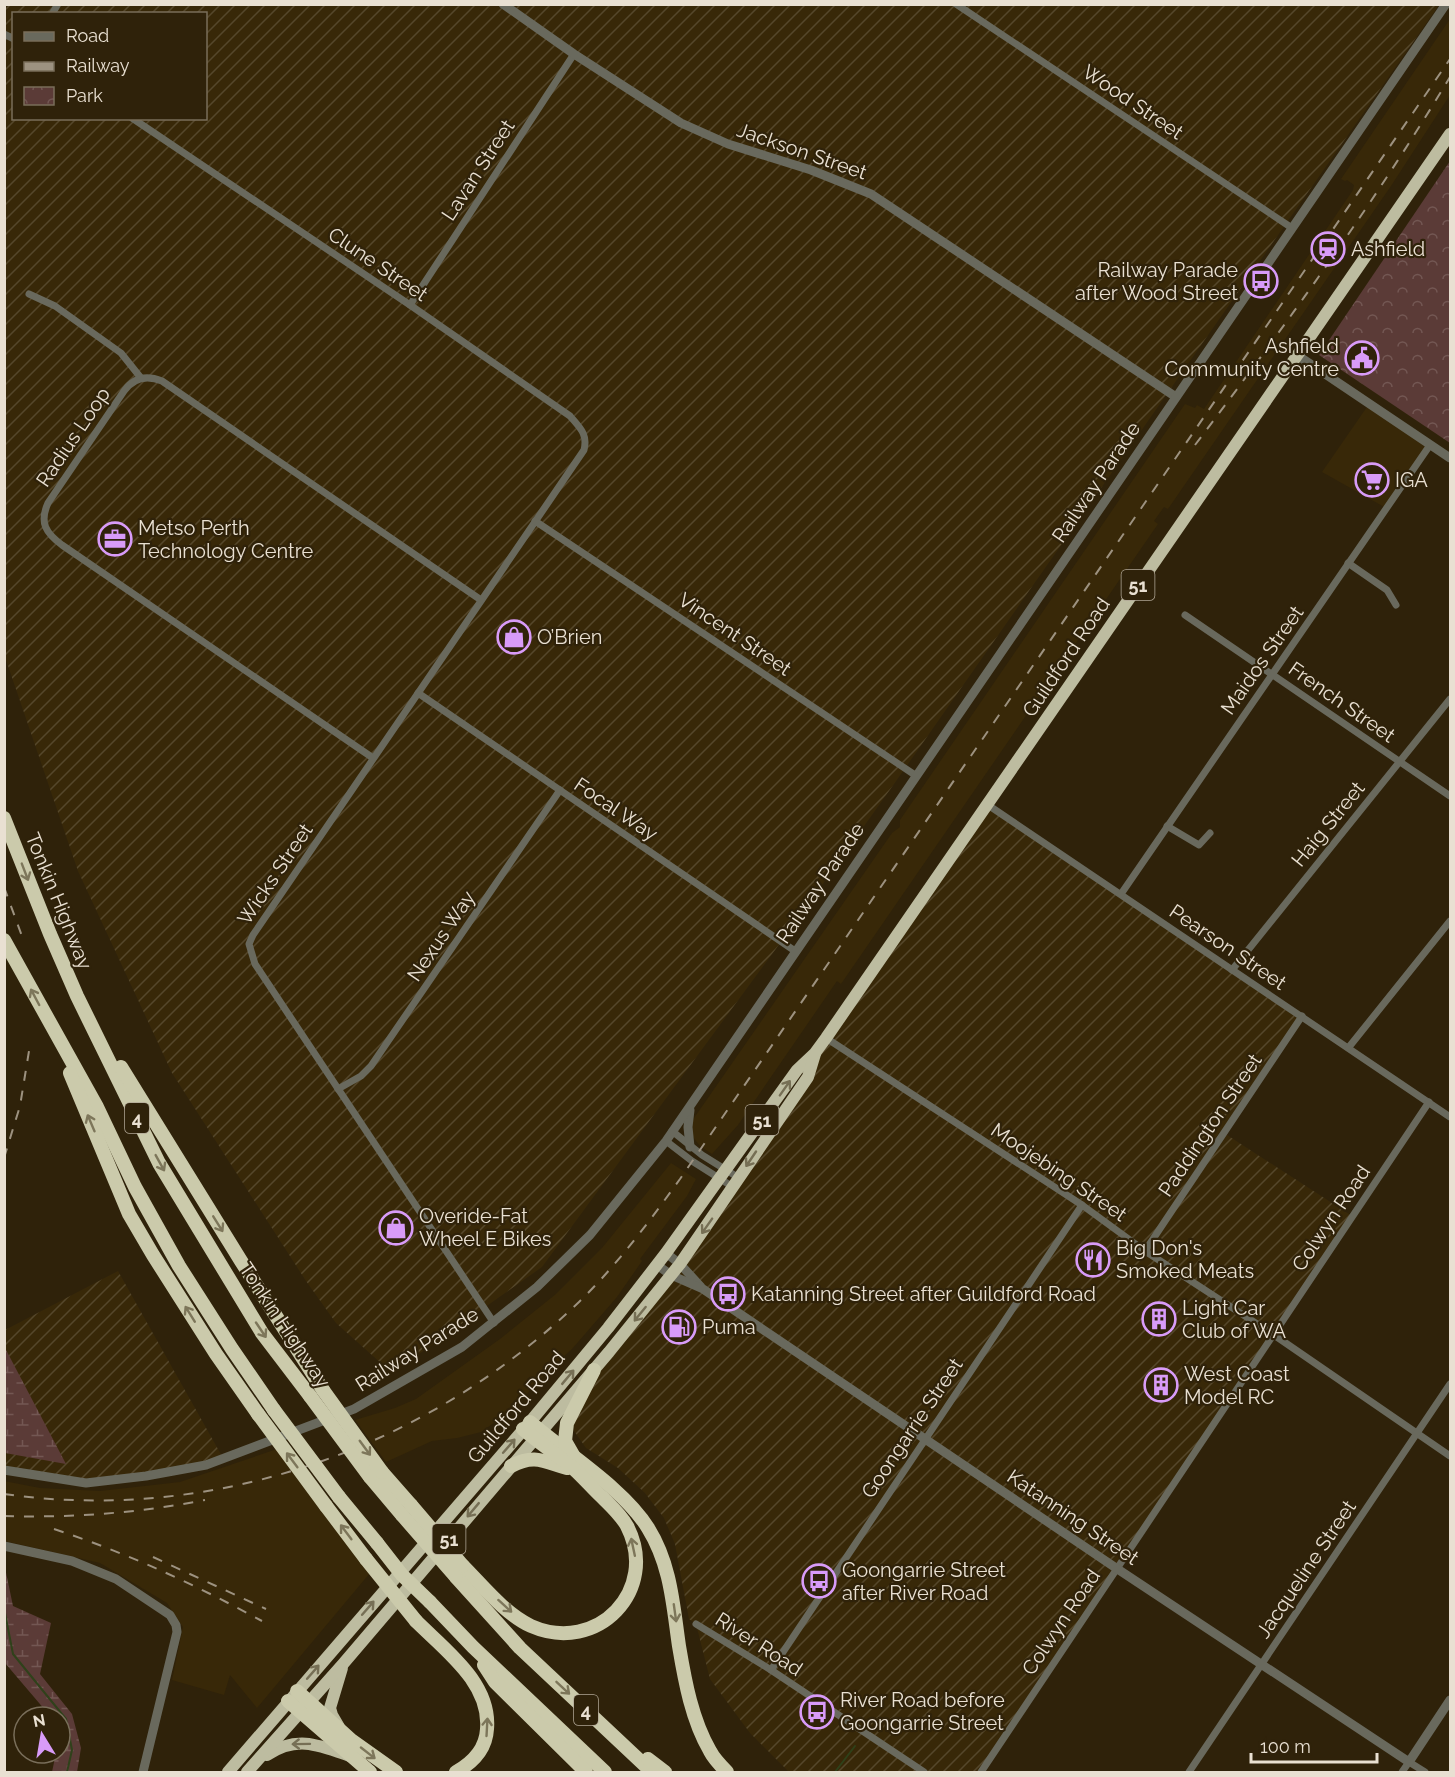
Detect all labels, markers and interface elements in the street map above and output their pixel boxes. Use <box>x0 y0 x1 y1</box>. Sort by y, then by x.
legend <box>12 12 207 120</box>
text: Road <box>66 25 109 46</box>
text: Railway <box>66 55 130 76</box>
street label: Wood Street <box>1078 60 1188 145</box>
text: Park <box>66 85 103 106</box>
street label: Lavan Street <box>436 115 520 225</box>
street label: Jackson Street <box>734 118 870 185</box>
street label: Clune Street <box>324 222 433 306</box>
station icon: Ashfield <box>1310 231 1346 267</box>
place label: Ashfield <box>1351 237 1425 261</box>
place label: Railway Parade after Wood Street <box>1075 258 1238 305</box>
bus stop icon: Railway Parade after Wood Street <box>1243 263 1279 299</box>
place label: Ashfield Community Centre <box>1164 334 1339 381</box>
public building icon: Ashfield Community Centre <box>1344 340 1380 376</box>
street label: Radius Loop <box>31 383 115 491</box>
street label: Railway Parade <box>1047 417 1145 547</box>
supermarket icon: IGA <box>1354 462 1390 498</box>
place label: IGA <box>1395 468 1428 492</box>
place label: Metso Perth Technology Centre <box>138 516 313 563</box>
office icon: Metso Perth Technology Centre <box>97 521 133 557</box>
road number: 51 <box>1122 570 1154 600</box>
street label: Vincent Street <box>674 587 796 681</box>
street label: Guildford Road <box>1017 593 1115 721</box>
street label: Maidos Street <box>1216 601 1308 719</box>
shop icon: O’Brien <box>496 619 532 655</box>
place label: O’Brien <box>537 625 602 649</box>
street label: French Street <box>1284 657 1400 748</box>
street label: Focal Way <box>570 772 662 846</box>
street label: Haig Street <box>1286 776 1370 872</box>
street label: Railway Parade <box>771 818 869 948</box>
street label: Wicks Street <box>232 819 318 929</box>
street label: Tonkin Highway <box>21 829 97 973</box>
one-way arrow <box>21 862 32 881</box>
street label: Nexus Way <box>402 886 480 986</box>
street label: Pearson Street <box>1165 899 1291 995</box>
one-way arrow <box>29 989 41 1006</box>
street label: Paddington Street <box>1153 1049 1267 1201</box>
one-way arrow <box>779 1080 791 1096</box>
road number: 4 <box>125 1103 149 1133</box>
road number: 51 <box>746 1105 778 1135</box>
one-way arrow <box>85 1114 96 1132</box>
street label: Moojebing Street <box>987 1118 1132 1226</box>
one-way arrow <box>745 1151 757 1167</box>
one-way arrow <box>155 1154 166 1172</box>
street label: Colwyn Road <box>1287 1160 1375 1276</box>
place label: Overide-Fat Wheel E Bikes <box>419 1204 551 1251</box>
shop icon: Overide-Fat Wheel E Bikes <box>378 1210 414 1246</box>
one-way arrow <box>212 1215 224 1232</box>
one-way arrow <box>701 1217 713 1233</box>
place label: Big Don's Smoked Meats <box>1116 1236 1254 1283</box>
restaurant icon: Big Don's Smoked Meats <box>1075 1242 1111 1278</box>
street label: Tonkin Highway <box>234 1258 336 1392</box>
bus stop icon: Katanning Street after Guildford Road <box>710 1276 746 1312</box>
place label: Katanning Street after Guildford Road <box>751 1282 1096 1306</box>
place label: Light Car Club of WA <box>1182 1296 1287 1343</box>
street label: Railway Parade <box>351 1301 483 1396</box>
building icon: Light Car Club of WA <box>1141 1301 1177 1337</box>
one-way arrow <box>184 1305 197 1322</box>
one-way arrow <box>633 1306 646 1322</box>
fuel station icon: Puma <box>661 1309 697 1345</box>
place label: Puma <box>702 1315 756 1339</box>
one-way arrow <box>255 1322 267 1338</box>
street label: Guildford Road <box>462 1346 570 1468</box>
street label: Goongarrie Street <box>856 1353 968 1503</box>
place label: West Coast Model RC <box>1184 1362 1290 1409</box>
building icon: West Coast Model RC <box>1143 1367 1179 1403</box>
one-way arrow <box>561 1369 574 1385</box>
one-way arrow <box>502 1439 516 1454</box>
one-way arrow <box>359 1440 371 1456</box>
one-way arrow <box>286 1453 298 1469</box>
street label: Katanning Street <box>1003 1464 1144 1570</box>
street label: Jacqueline Street <box>1251 1495 1361 1642</box>
one-way arrow <box>466 1502 480 1517</box>
road number: 51 <box>432 1524 466 1554</box>
one-way arrow <box>340 1525 352 1541</box>
one-way arrow <box>627 1537 639 1556</box>
place label: Goongarrie Street after River Road <box>842 1558 1006 1605</box>
bus stop icon: Goongarrie Street after River Road <box>801 1563 837 1599</box>
street label: Colwyn Road <box>1017 1564 1105 1680</box>
one-way arrow <box>497 1599 512 1614</box>
one-way arrow <box>362 1600 375 1616</box>
one-way arrow <box>669 1602 680 1622</box>
street label: River Road <box>711 1607 807 1681</box>
one-way arrow <box>306 1665 320 1680</box>
one-way arrow <box>555 1681 570 1696</box>
place label: River Road before Goongarrie Street <box>840 1688 1005 1735</box>
bus stop icon: River Road before Goongarrie Street <box>799 1694 835 1730</box>
road number: 4 <box>574 1695 598 1725</box>
north arrow <box>12 1705 72 1765</box>
text: N <box>31 1710 47 1731</box>
one-way arrow <box>481 1717 492 1737</box>
scale bar <box>1251 1726 1377 1764</box>
text: 100 m <box>1260 1736 1311 1757</box>
one-way arrow <box>292 1738 312 1750</box>
one-way arrow <box>360 1747 376 1760</box>

